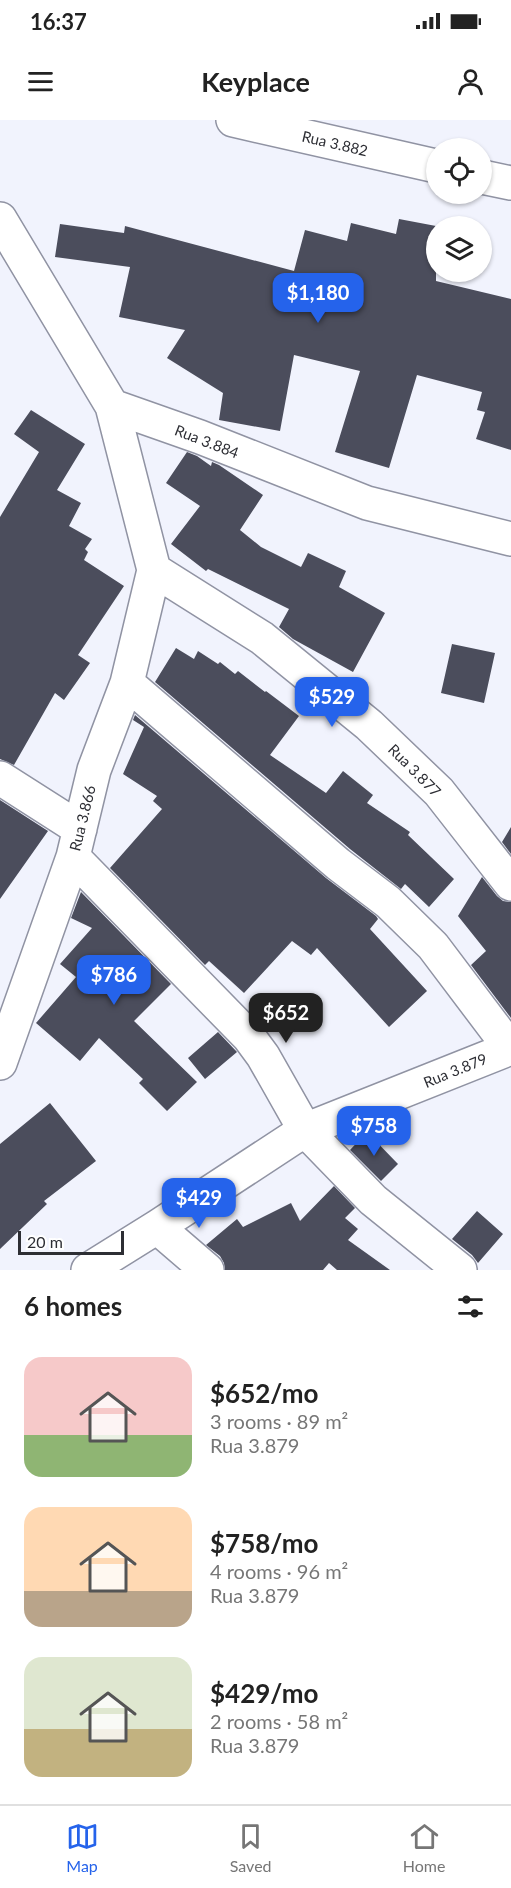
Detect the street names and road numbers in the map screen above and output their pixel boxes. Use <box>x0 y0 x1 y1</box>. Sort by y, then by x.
street label: Rua 3.882 <box>300 127 370 159</box>
street label: Rua 3.884 <box>172 421 242 462</box>
street label: Rua 3.877 <box>385 740 445 800</box>
street label: Rua 3.866 <box>65 783 99 853</box>
street label: Rua 3.879 <box>421 1049 489 1091</box>

